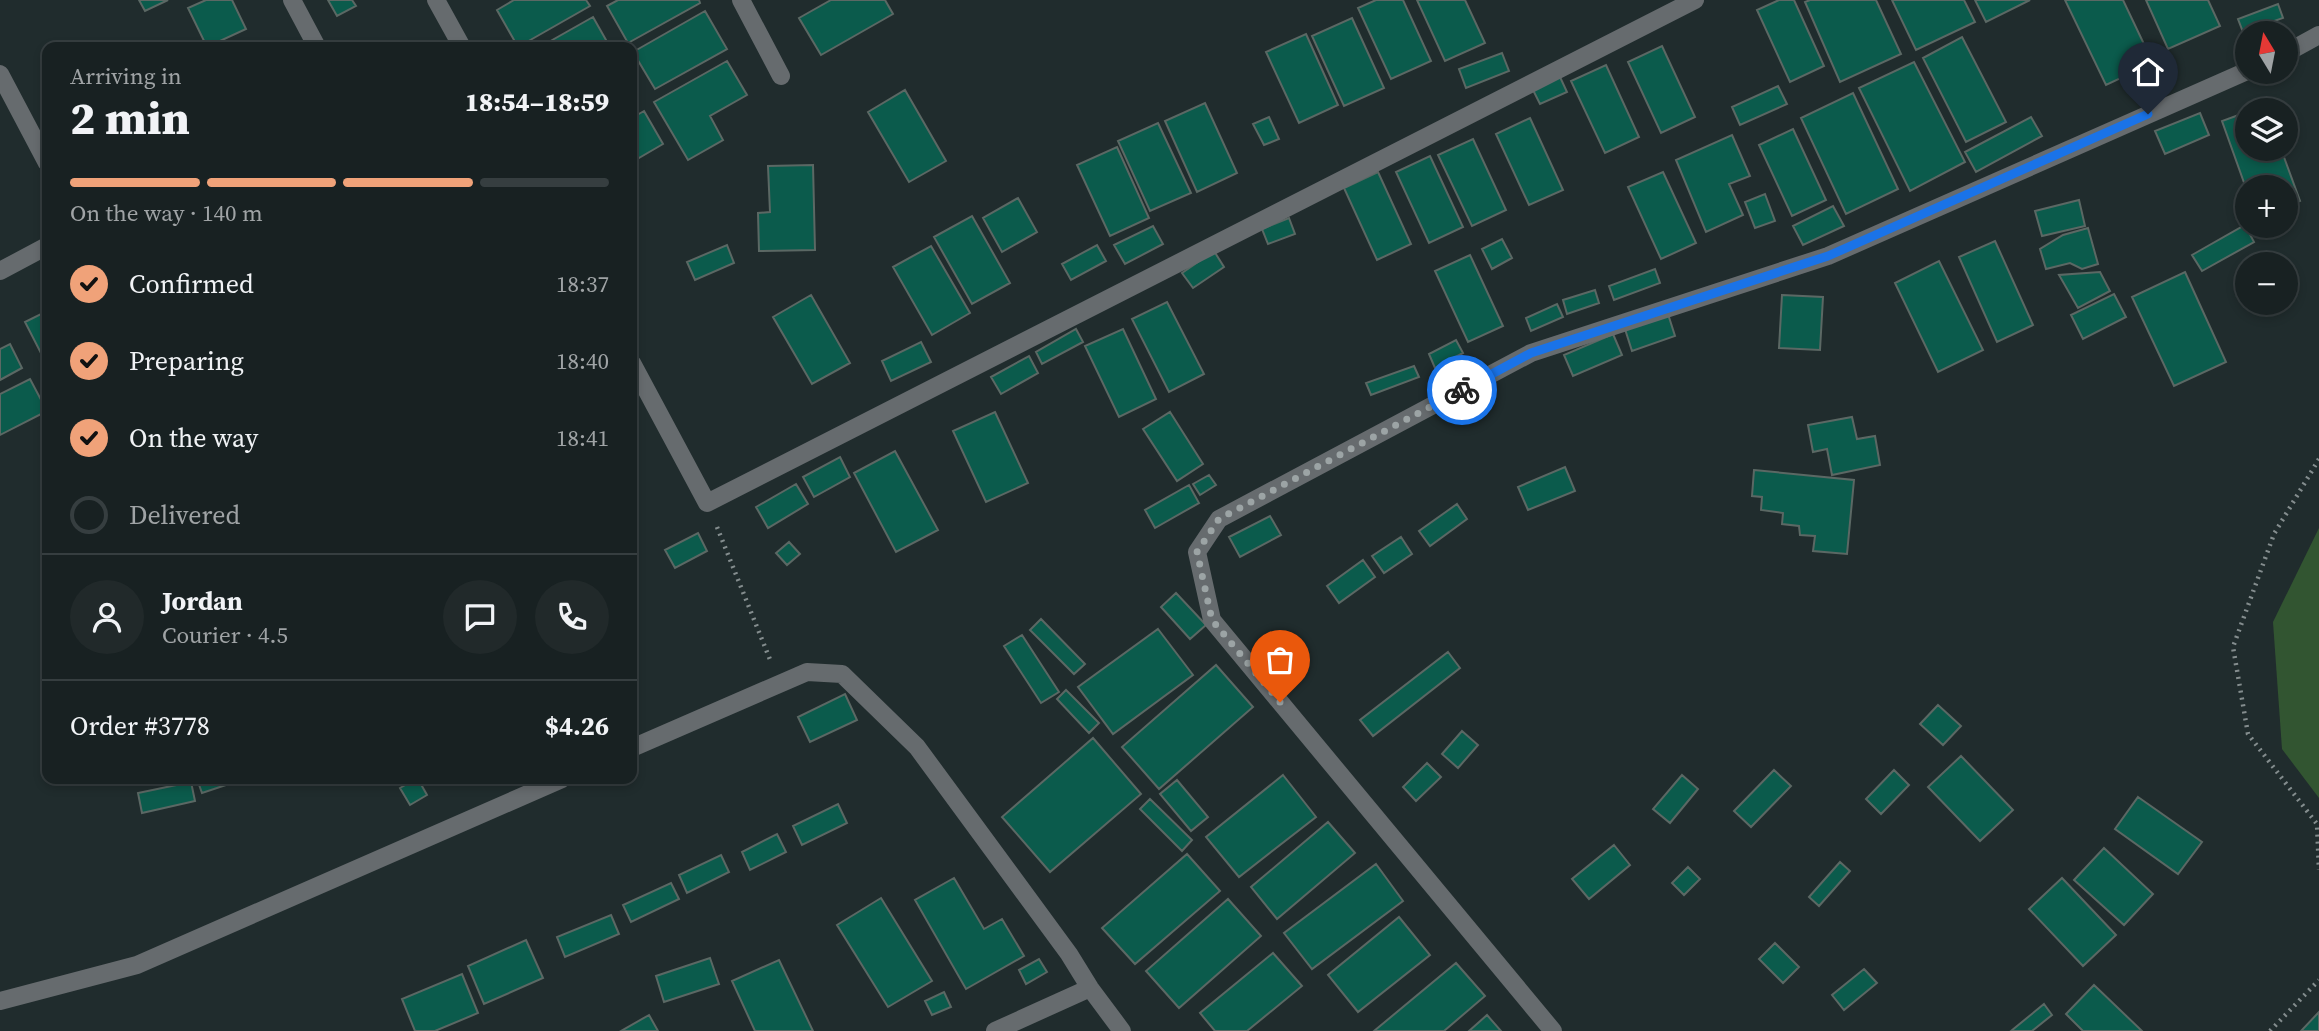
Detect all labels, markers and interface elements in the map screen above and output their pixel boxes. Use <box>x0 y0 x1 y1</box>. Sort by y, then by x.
north arrow <box>2235 21 2298 84</box>
map controls <box>2235 21 2298 315</box>
pin <box>2118 42 2178 114</box>
icon: home <box>2129 53 2167 91</box>
text: Arriving in <box>70 60 182 92</box>
text: 18:54–18:59 <box>465 84 609 120</box>
text: 2 min <box>70 86 190 149</box>
button: layers <box>2235 98 2298 161</box>
button: + <box>2235 175 2298 238</box>
text: On the way · 140 m <box>70 197 263 229</box>
button: − <box>2235 252 2298 315</box>
icon: check <box>70 265 108 303</box>
text: Confirmed <box>129 266 254 302</box>
text: 18:37 <box>556 268 609 300</box>
icon: check <box>70 342 108 380</box>
text: Preparing <box>129 343 244 379</box>
text: 18:40 <box>556 345 609 377</box>
courier <box>1427 355 1497 425</box>
icon: bike <box>1443 371 1481 409</box>
icon: check <box>70 419 108 457</box>
text: On the way <box>129 420 258 456</box>
text: 18:41 <box>556 422 609 454</box>
text: Delivered <box>129 497 240 533</box>
button: person <box>70 580 144 654</box>
button: chat <box>443 580 517 654</box>
button: phone <box>535 580 609 654</box>
text: Jordan <box>162 583 243 619</box>
text: Courier · 4.5 <box>162 619 288 651</box>
pin <box>1250 630 1310 702</box>
icon: bag <box>1261 641 1299 679</box>
text: Order #3778 <box>70 708 210 744</box>
text: $4.26 <box>545 708 609 744</box>

